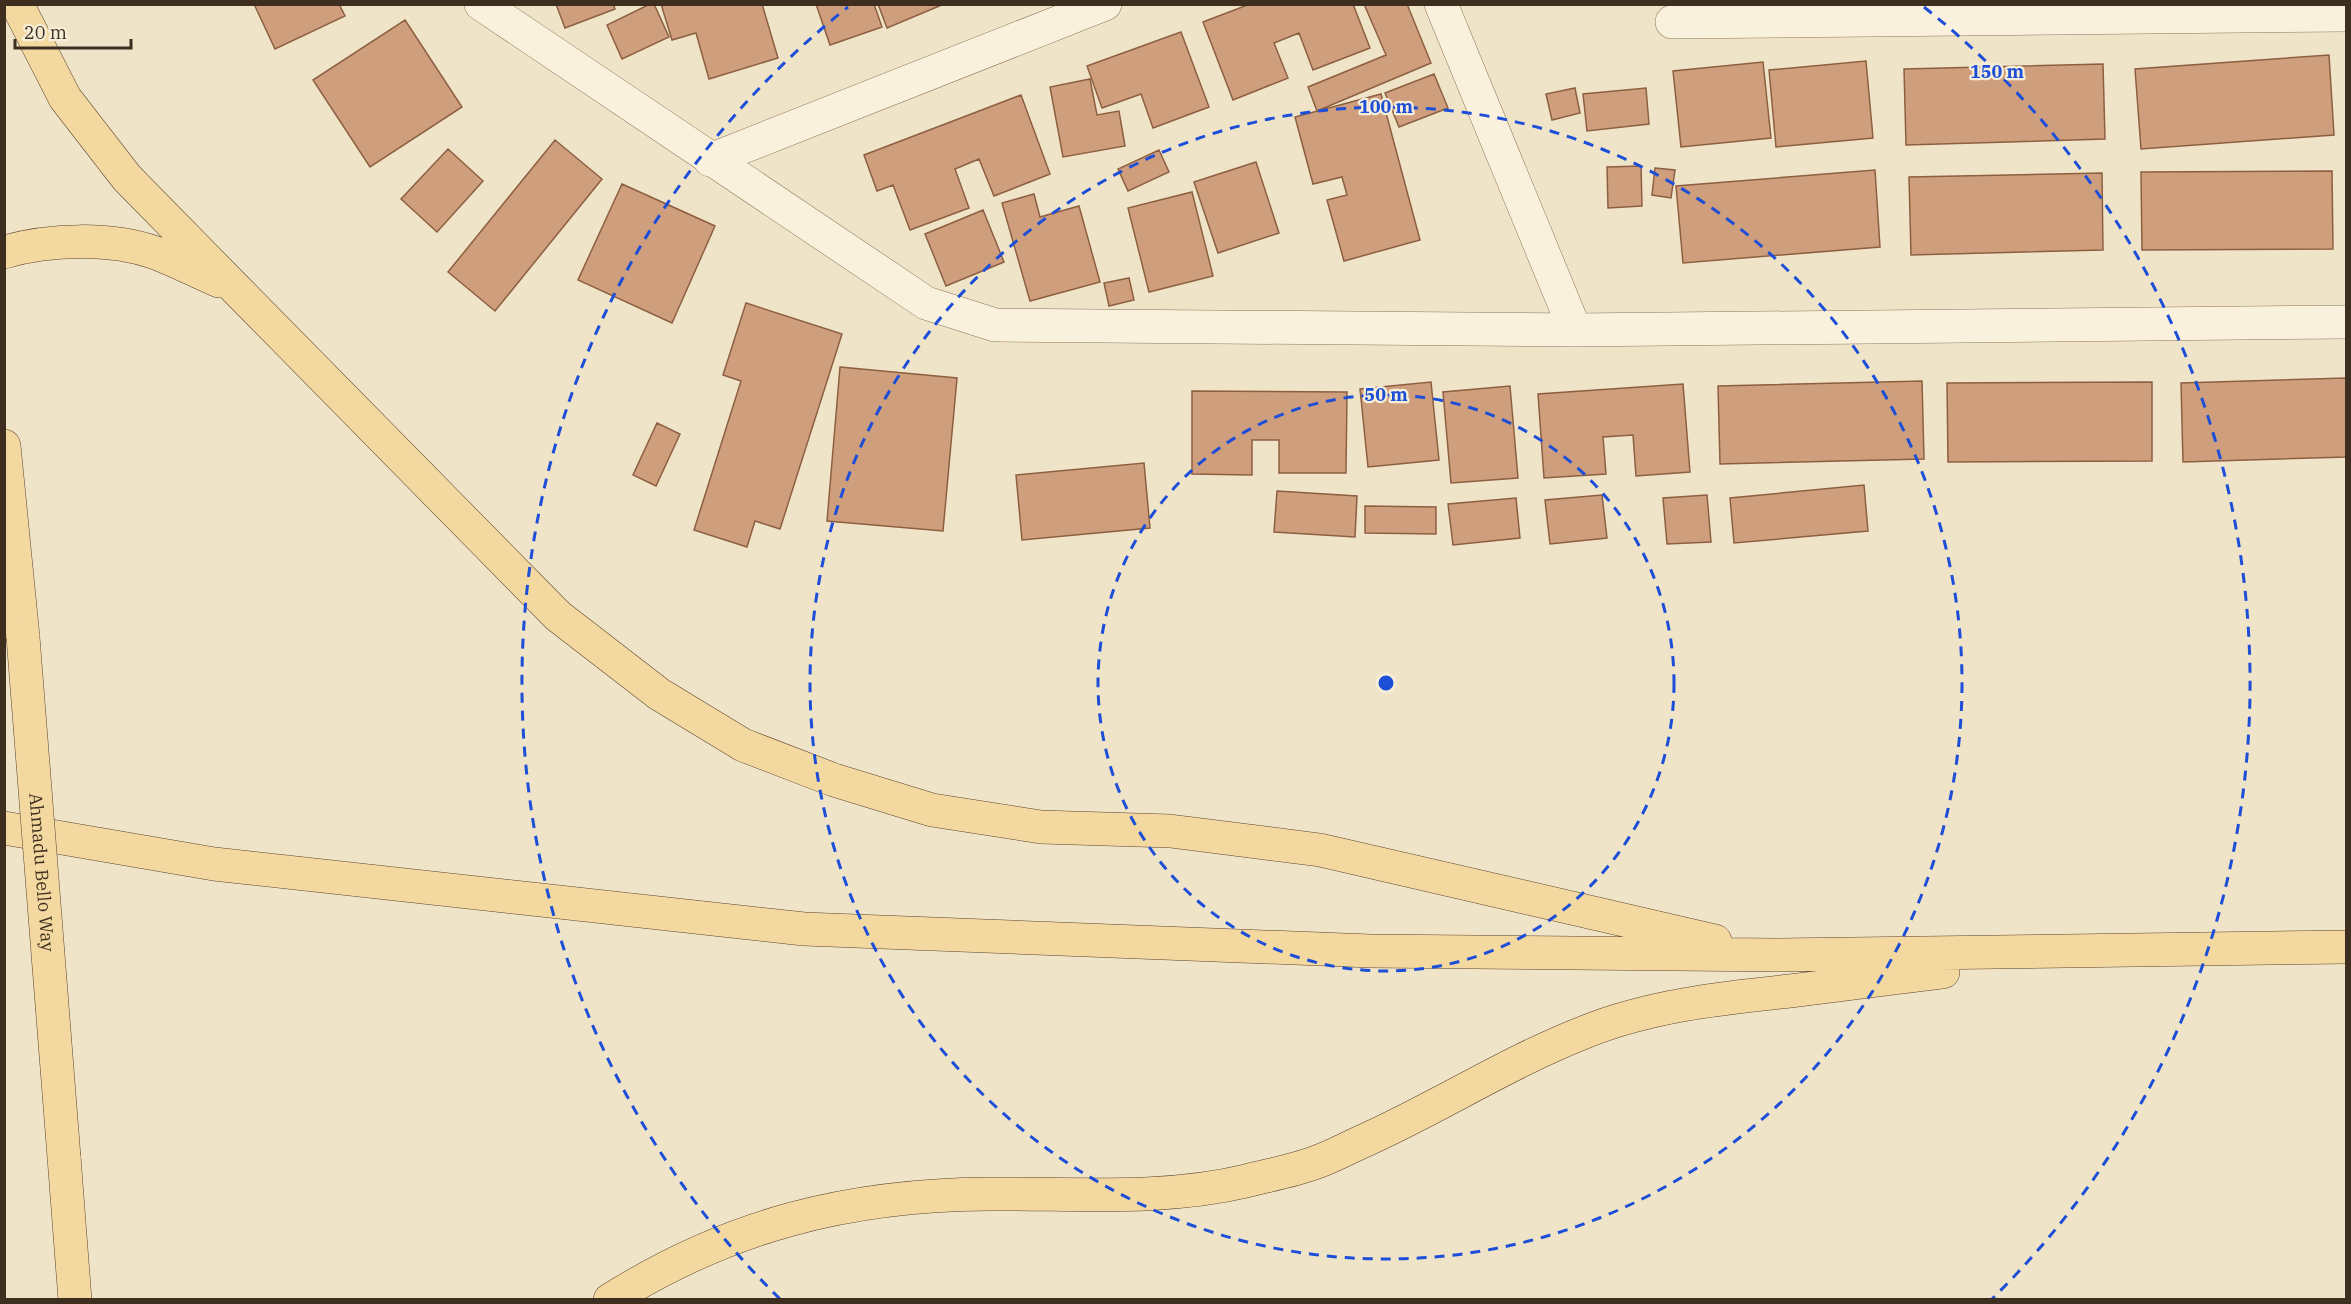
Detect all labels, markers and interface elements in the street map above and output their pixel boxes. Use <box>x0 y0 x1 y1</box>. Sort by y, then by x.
scale bar <box>15 12 130 50</box>
text: 20 m <box>24 21 67 44</box>
text: 150 m <box>1970 60 2025 83</box>
text: 100 m <box>1359 95 1414 118</box>
text: 50 m <box>1364 383 1408 406</box>
centre of rings <box>1376 673 1396 693</box>
street label: Ahmadu Bello Way <box>24 792 60 953</box>

